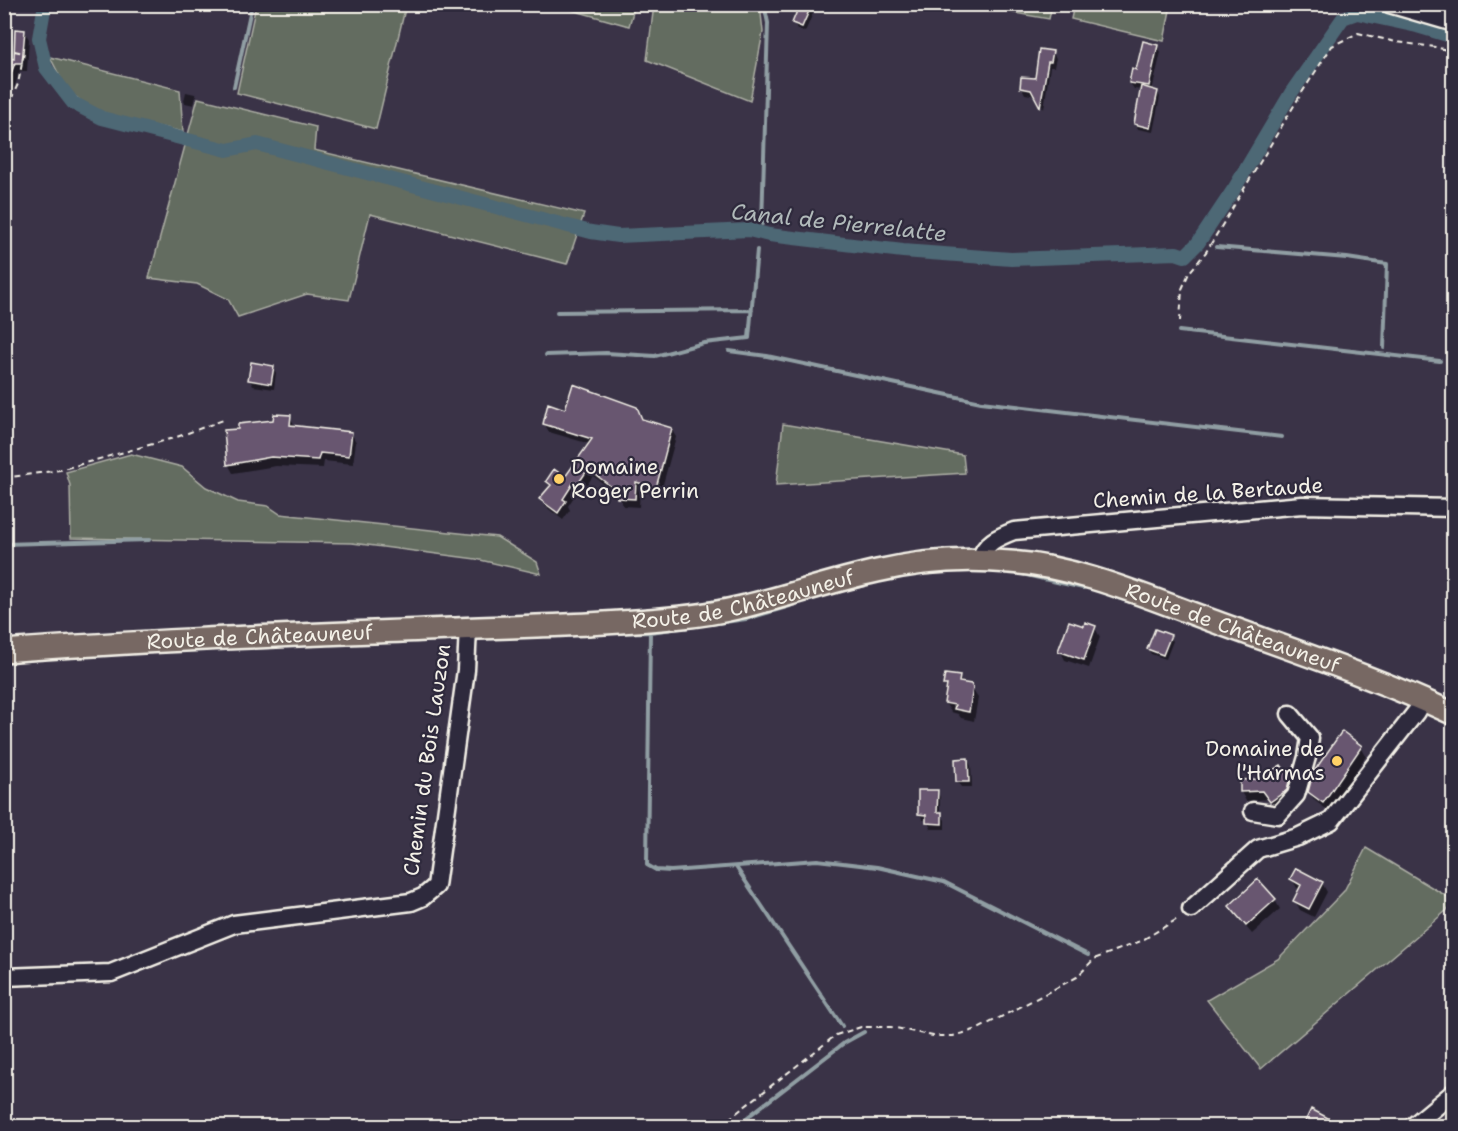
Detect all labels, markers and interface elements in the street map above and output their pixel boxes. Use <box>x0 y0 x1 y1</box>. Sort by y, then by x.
water label: Canal de Pierrelatte <box>730 197 948 248</box>
place label: Domaine Roger Perrin <box>571 453 699 505</box>
street label: Chemin de la Bertaude <box>1092 471 1324 515</box>
marker: Domaine Roger Perrin <box>552 472 566 486</box>
street label: Route de Châteauneuf <box>631 563 857 635</box>
street label: Route de Châteauneuf <box>1121 576 1344 680</box>
street label: Route de Châteauneuf <box>146 618 374 656</box>
street label: Chemin du Bois Lauzon <box>397 642 457 878</box>
place label: Domaine de l'Harmas <box>1205 735 1325 787</box>
marker: Domaine de l'Harmas <box>1330 754 1344 768</box>

